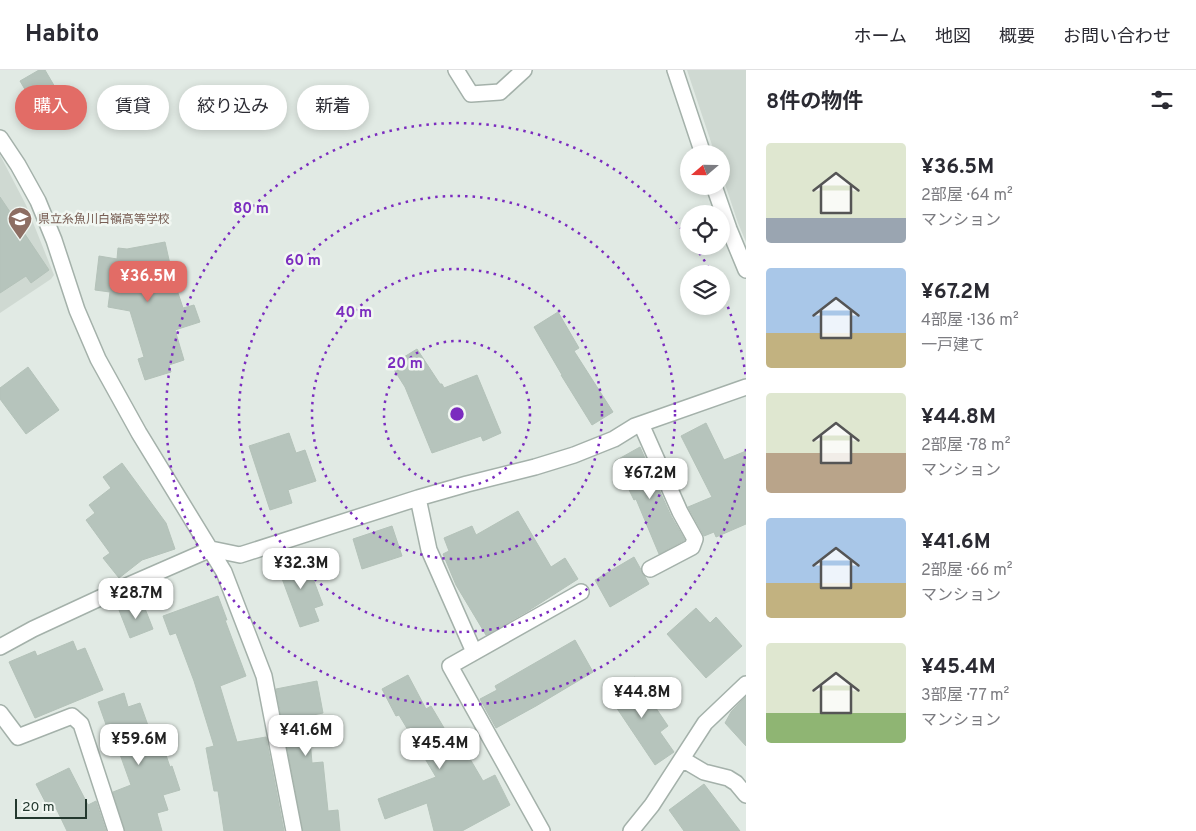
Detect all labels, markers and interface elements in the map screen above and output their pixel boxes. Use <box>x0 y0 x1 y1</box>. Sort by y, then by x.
text: Habito <box>25 20 99 50</box>
text: ホーム <box>854 26 907 49</box>
text: 地図 <box>935 26 971 49</box>
text: 概要 <box>999 26 1035 49</box>
text: お問い合わせ <box>1063 26 1171 49</box>
chip: 購入 <box>15 85 87 130</box>
chip: 賃貸 <box>97 85 169 130</box>
chip: 絞り込み <box>179 85 287 130</box>
chip: 新着 <box>297 85 369 130</box>
icon: filters <box>1148 86 1176 114</box>
text: 8件の物件 <box>766 89 863 116</box>
north arrow <box>680 145 730 195</box>
map controls <box>680 145 730 315</box>
text: ¥36.5M <box>921 154 994 181</box>
icon: home <box>806 163 866 223</box>
text: 2部屋 · 64 m² <box>921 186 1013 206</box>
text: 80 m <box>233 200 269 219</box>
button: locate <box>680 205 730 255</box>
school or university icon: 県立糸魚川白嶺高等学校 <box>7 206 33 240</box>
text: マンション <box>921 211 1001 231</box>
place label: 県立糸魚川白嶺高等学校 <box>38 212 170 228</box>
text: 60 m <box>285 252 321 271</box>
pin: ¥36.5M <box>107 260 189 303</box>
button: layers <box>680 265 730 315</box>
text: ¥36.5M <box>120 267 176 287</box>
text: ¥67.2M <box>921 279 990 306</box>
icon: home <box>806 288 866 348</box>
text: 40 m <box>336 304 372 323</box>
text: 4部屋 · 136 m² <box>921 311 1019 331</box>
text: 一戸建て <box>921 336 985 356</box>
text: 20 m <box>387 355 423 374</box>
text: ¥44.8M <box>921 404 996 431</box>
centre of rings <box>448 405 466 423</box>
icon: home <box>806 413 866 473</box>
text: 2部屋 · 78 m² <box>921 436 1010 456</box>
pin: ¥67.2M <box>609 458 691 500</box>
text: マンション <box>921 461 1001 481</box>
text: ¥67.2M <box>624 464 676 484</box>
text: ¥41.6M <box>921 529 991 556</box>
icon: home <box>806 538 866 598</box>
pin: ¥32.3M <box>260 548 342 590</box>
text: ¥32.3M <box>273 554 329 574</box>
text: 2部屋 · 66 m² <box>921 561 1013 581</box>
pin: ¥28.7M <box>95 578 177 620</box>
text: ¥28.7M <box>109 584 163 604</box>
text: マンション <box>921 586 1001 606</box>
text: ¥45.4M <box>921 654 996 681</box>
icon: home <box>806 663 866 723</box>
pin: ¥44.8M <box>601 676 683 719</box>
text: ¥44.8M <box>613 683 671 703</box>
text: 3部屋 · 77 m² <box>921 686 1009 706</box>
text: マンション <box>921 711 1001 731</box>
pin: ¥41.6M <box>265 714 347 757</box>
text: ¥41.6M <box>279 721 333 741</box>
pin: ¥59.6M <box>98 724 180 766</box>
pin: ¥45.4M <box>399 728 481 770</box>
text: ¥59.6M <box>111 730 167 750</box>
text: ¥45.4M <box>412 734 468 754</box>
scale bar <box>15 796 88 819</box>
text: 20 m <box>22 799 55 816</box>

